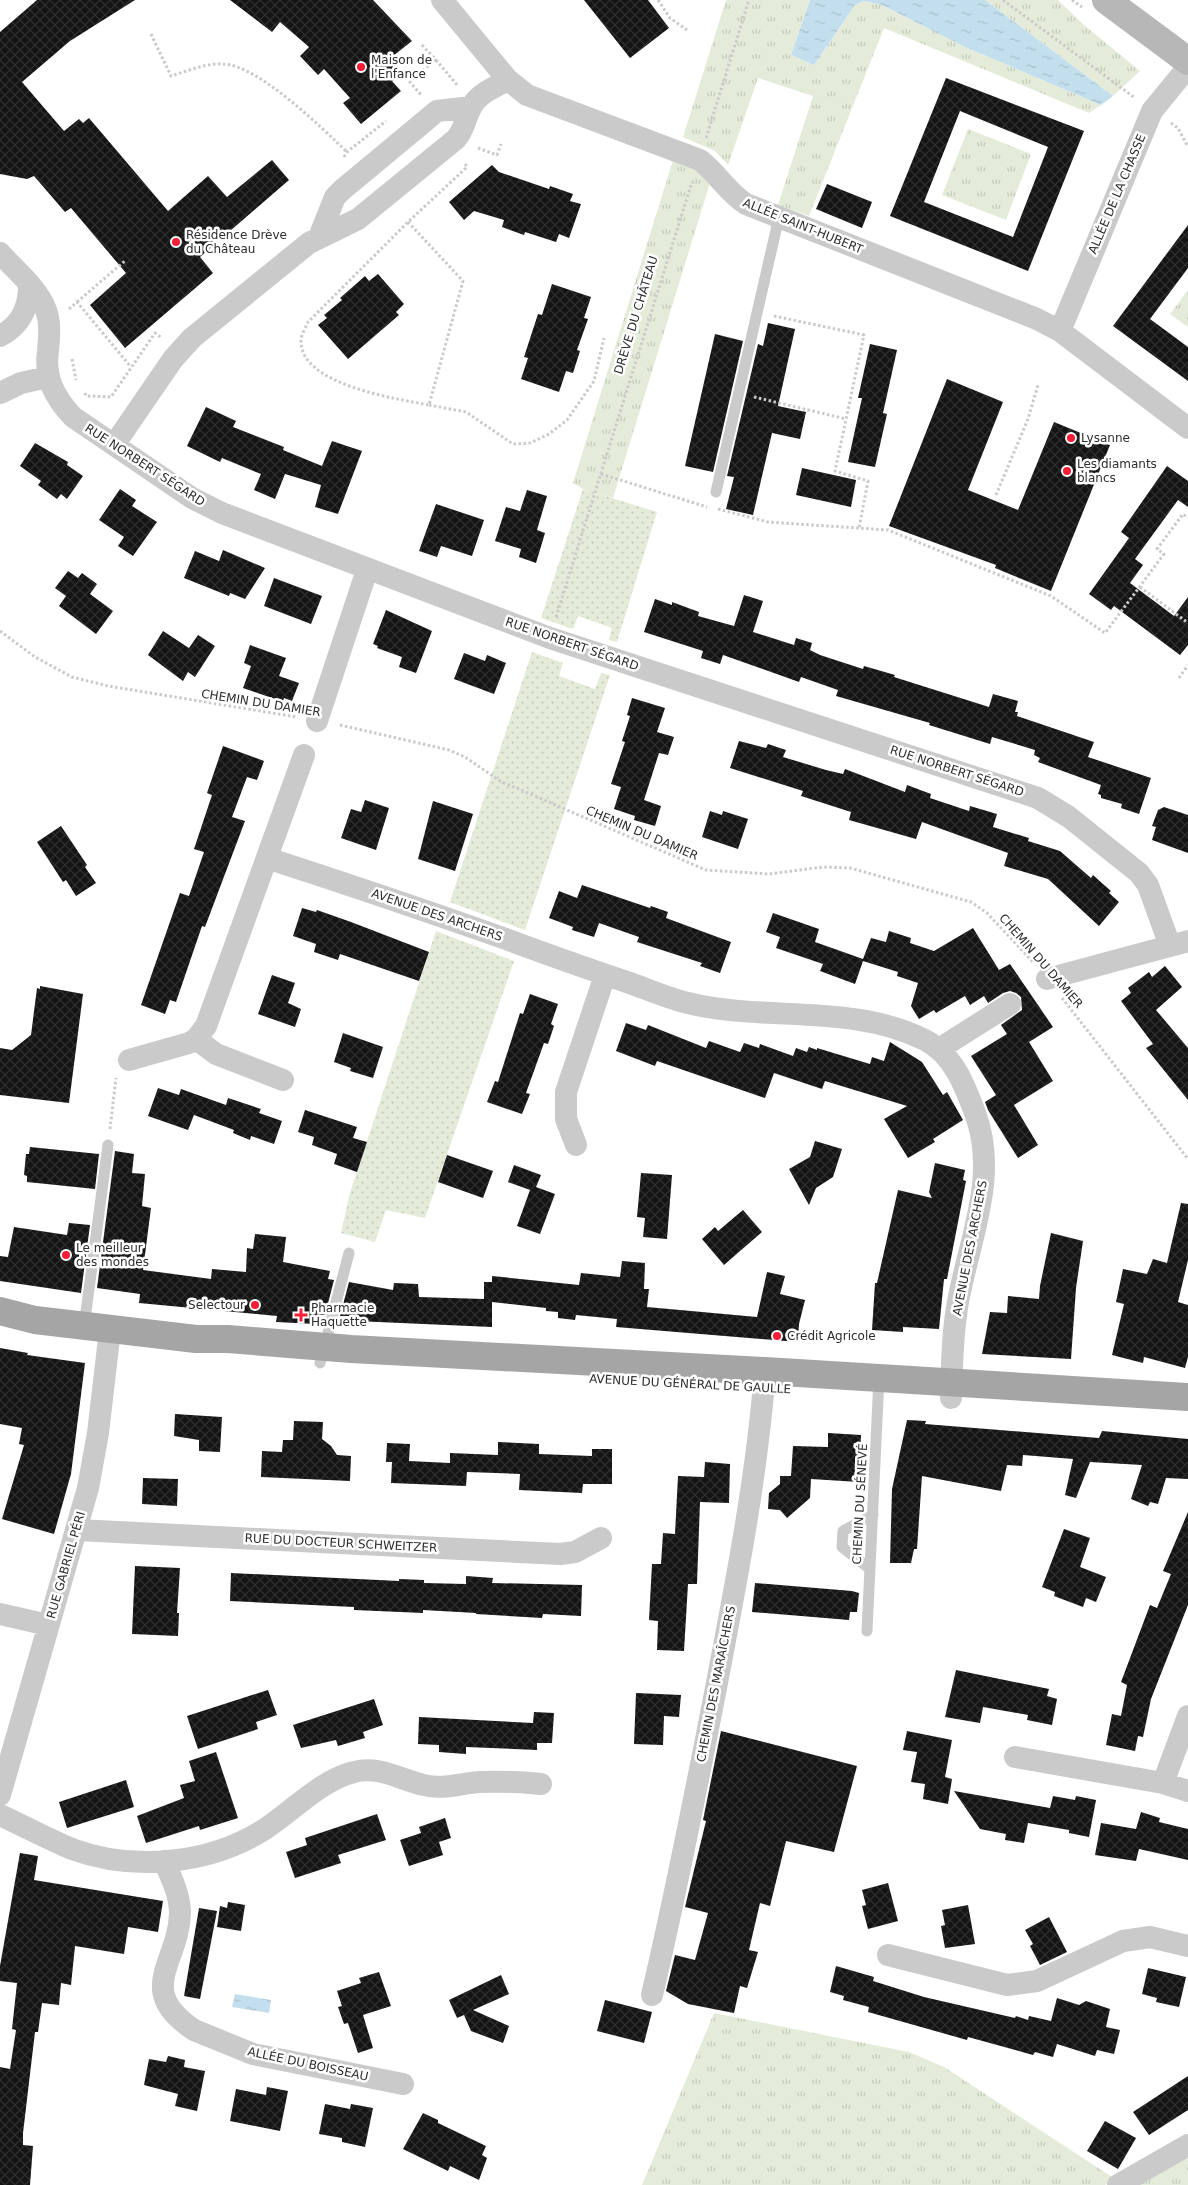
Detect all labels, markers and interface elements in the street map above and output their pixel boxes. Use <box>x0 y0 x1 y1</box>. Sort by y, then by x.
place label: Maison de l'Enfance <box>371 53 432 81</box>
marker: Maison de l'Enfance <box>355 61 367 73</box>
street label: ALLÉE DE LA CHASSE <box>1085 132 1149 256</box>
street label: ALLÉE SAINT-HUBERT <box>741 195 866 257</box>
place label: Résidence Drève du Château <box>186 228 287 256</box>
marker: Résidence Drève du Château <box>170 236 182 248</box>
street label: DRÈVE DU CHÂTEAU <box>610 254 661 376</box>
street label: RUE NORBERT SÉGARD <box>82 420 208 509</box>
place label: Lysanne <box>1081 431 1130 445</box>
marker: Lysanne <box>1065 432 1077 444</box>
place label: Les diamants blancs <box>1077 457 1157 485</box>
marker: Les diamants blancs <box>1061 465 1073 477</box>
street label: RUE NORBERT SÉGARD <box>504 614 641 673</box>
street label: CHEMIN DU DAMIER <box>200 687 322 719</box>
street label: RUE NORBERT SÉGARD <box>888 742 1026 799</box>
street label: CHEMIN DU DAMIER <box>584 803 700 863</box>
street label: AVENUE DES ARCHERS <box>370 886 504 944</box>
street label: CHEMIN DU DAMIER <box>996 911 1086 1011</box>
street label: AVENUE DES ARCHERS <box>950 1179 990 1317</box>
place label: Le meilleur des mondes <box>76 1241 149 1269</box>
marker: Le meilleur des mondes <box>60 1249 72 1261</box>
place label: Selectour <box>188 1298 245 1312</box>
marker: Selectour <box>249 1299 261 1311</box>
place label: Pharmacie Haquette <box>311 1301 374 1329</box>
marker: Pharmacie Haquette <box>295 1309 307 1321</box>
place label: Crédit Agricole <box>787 1329 876 1343</box>
marker: Crédit Agricole <box>771 1330 783 1342</box>
street label: AVENUE DU GÉNÉRAL DE GAULLE <box>589 1371 791 1396</box>
street label: CHEMIN DU SÉNEVÉ <box>849 1443 870 1565</box>
street label: RUE GABRIEL PÉRI <box>43 1509 88 1620</box>
street label: RUE DU DOCTEUR SCHWEITZER <box>244 1531 438 1555</box>
street label: CHEMIN DES MARAÎCHERS <box>693 1604 738 1763</box>
street label: ALLÉE DU BOISSEAU <box>246 2043 370 2084</box>

